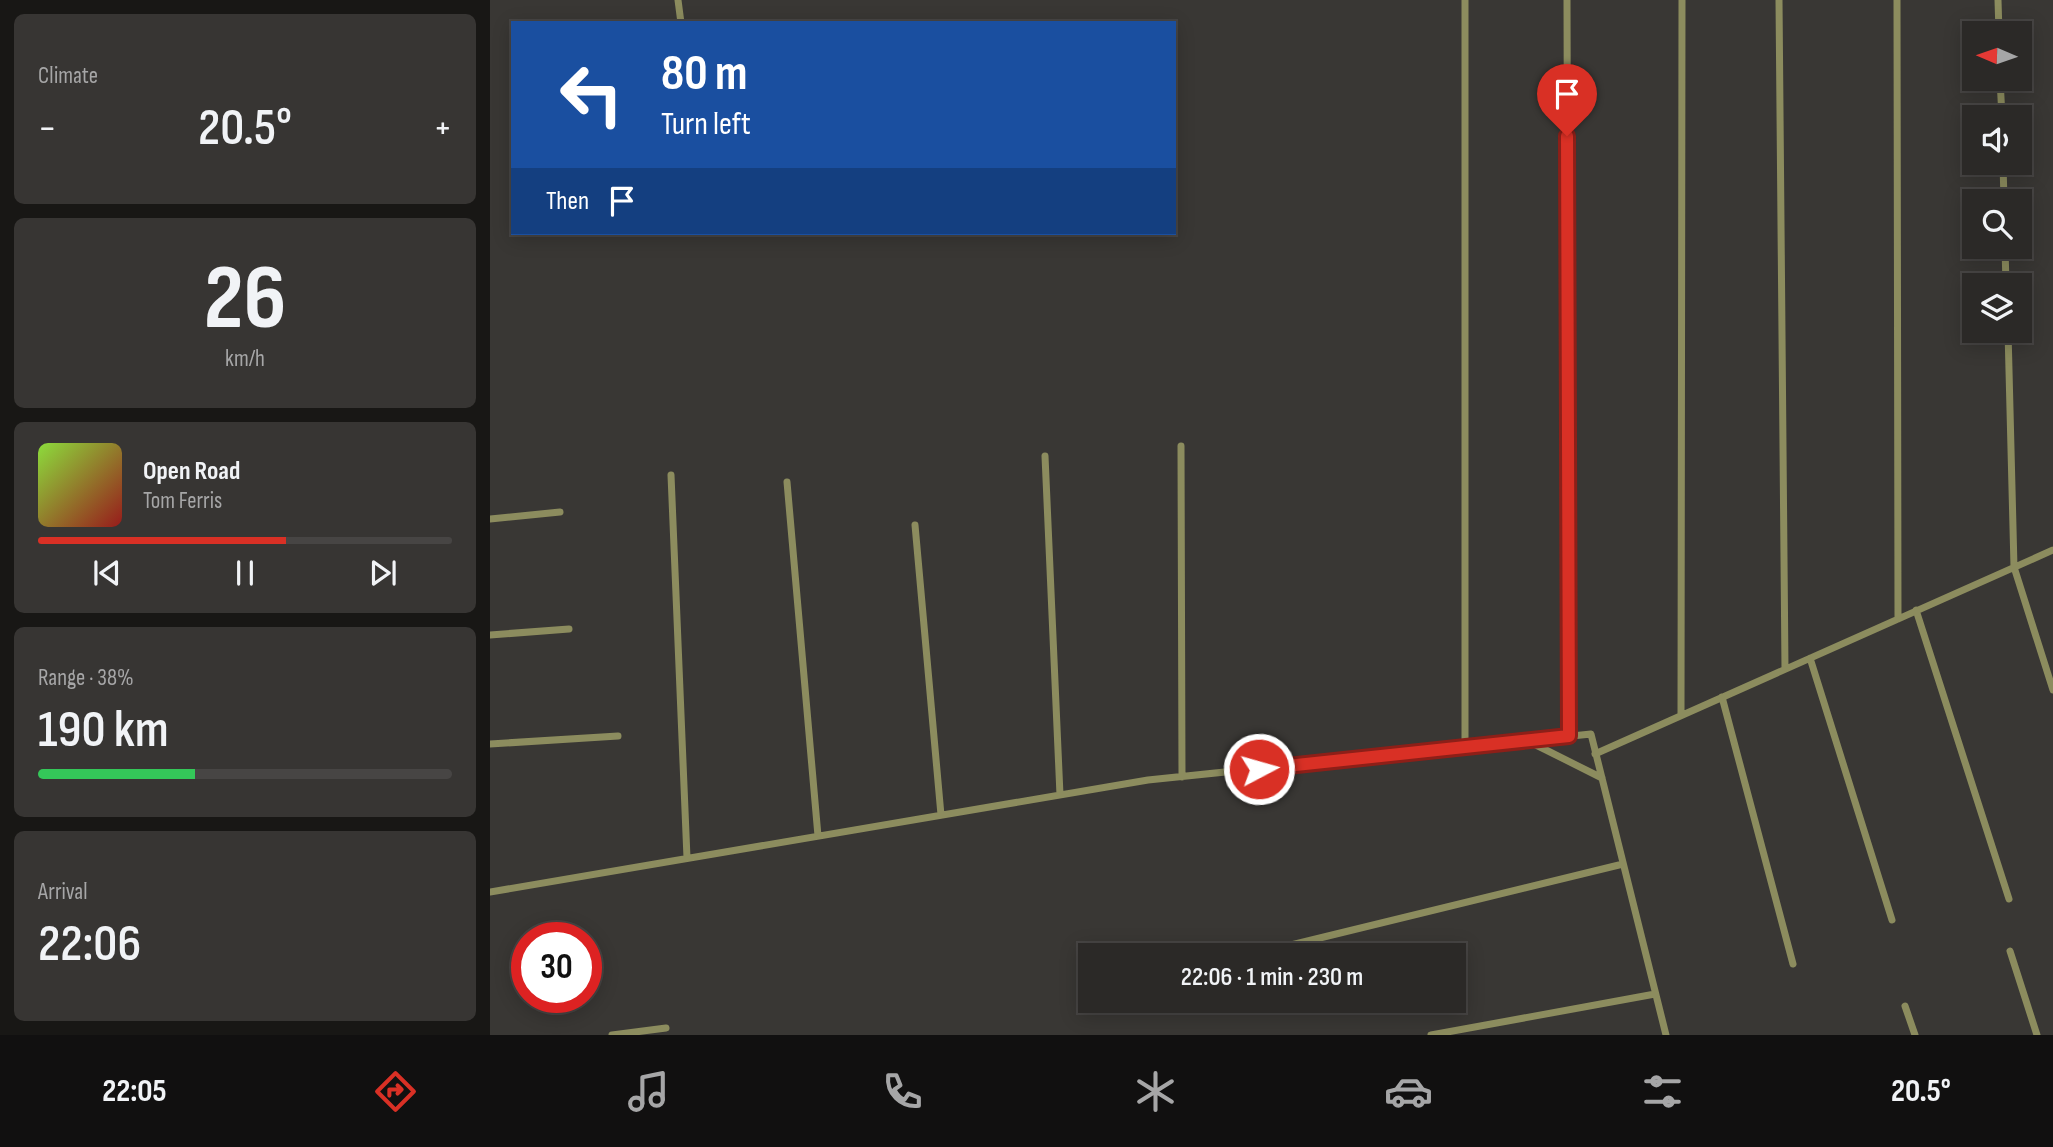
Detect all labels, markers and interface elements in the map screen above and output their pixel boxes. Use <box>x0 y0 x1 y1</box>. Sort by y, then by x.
north arrow <box>1962 21 2032 91</box>
map controls <box>1962 21 2032 343</box>
text: 80 m <box>661 45 748 104</box>
icon: left <box>546 49 637 140</box>
text: Climate <box>38 62 98 90</box>
pin <box>1537 64 1597 136</box>
icon: arrive <box>1548 75 1586 113</box>
text: 20.5° <box>198 97 292 160</box>
text: Turn left <box>661 105 751 144</box>
button: sound <box>1962 105 2032 175</box>
text: − <box>38 106 57 151</box>
text: + <box>433 106 452 151</box>
icon: arrive <box>603 182 641 220</box>
text: Then <box>546 186 589 217</box>
button: search <box>1962 189 2032 259</box>
text: 26 <box>204 245 286 354</box>
button: layers <box>1962 273 2032 343</box>
text: km/h <box>225 345 265 373</box>
text: Open Road <box>143 456 240 487</box>
text: Tom Ferris <box>143 487 222 515</box>
icon: previous <box>88 554 126 592</box>
icon: pause <box>226 554 264 592</box>
icon: next <box>364 554 402 592</box>
text: Range · 38% <box>38 664 134 692</box>
text: 190 km <box>38 699 169 762</box>
position arrow <box>1222 732 1296 806</box>
text: Arrival <box>38 878 87 906</box>
text: 22:06 <box>38 913 141 976</box>
speed limit sign: 30 <box>511 922 602 1013</box>
text: 22:06 · 1 min · 230 m <box>1181 962 1363 993</box>
icon: directions <box>371 1067 420 1116</box>
icon: music <box>624 1067 673 1116</box>
icon: phone <box>878 1067 927 1116</box>
icon: climate <box>1131 1067 1180 1116</box>
icon: car <box>1384 1067 1433 1116</box>
icon: filters <box>1638 1067 1687 1116</box>
text: 22:05 <box>102 1072 167 1111</box>
text: 20.5° <box>1891 1072 1951 1111</box>

